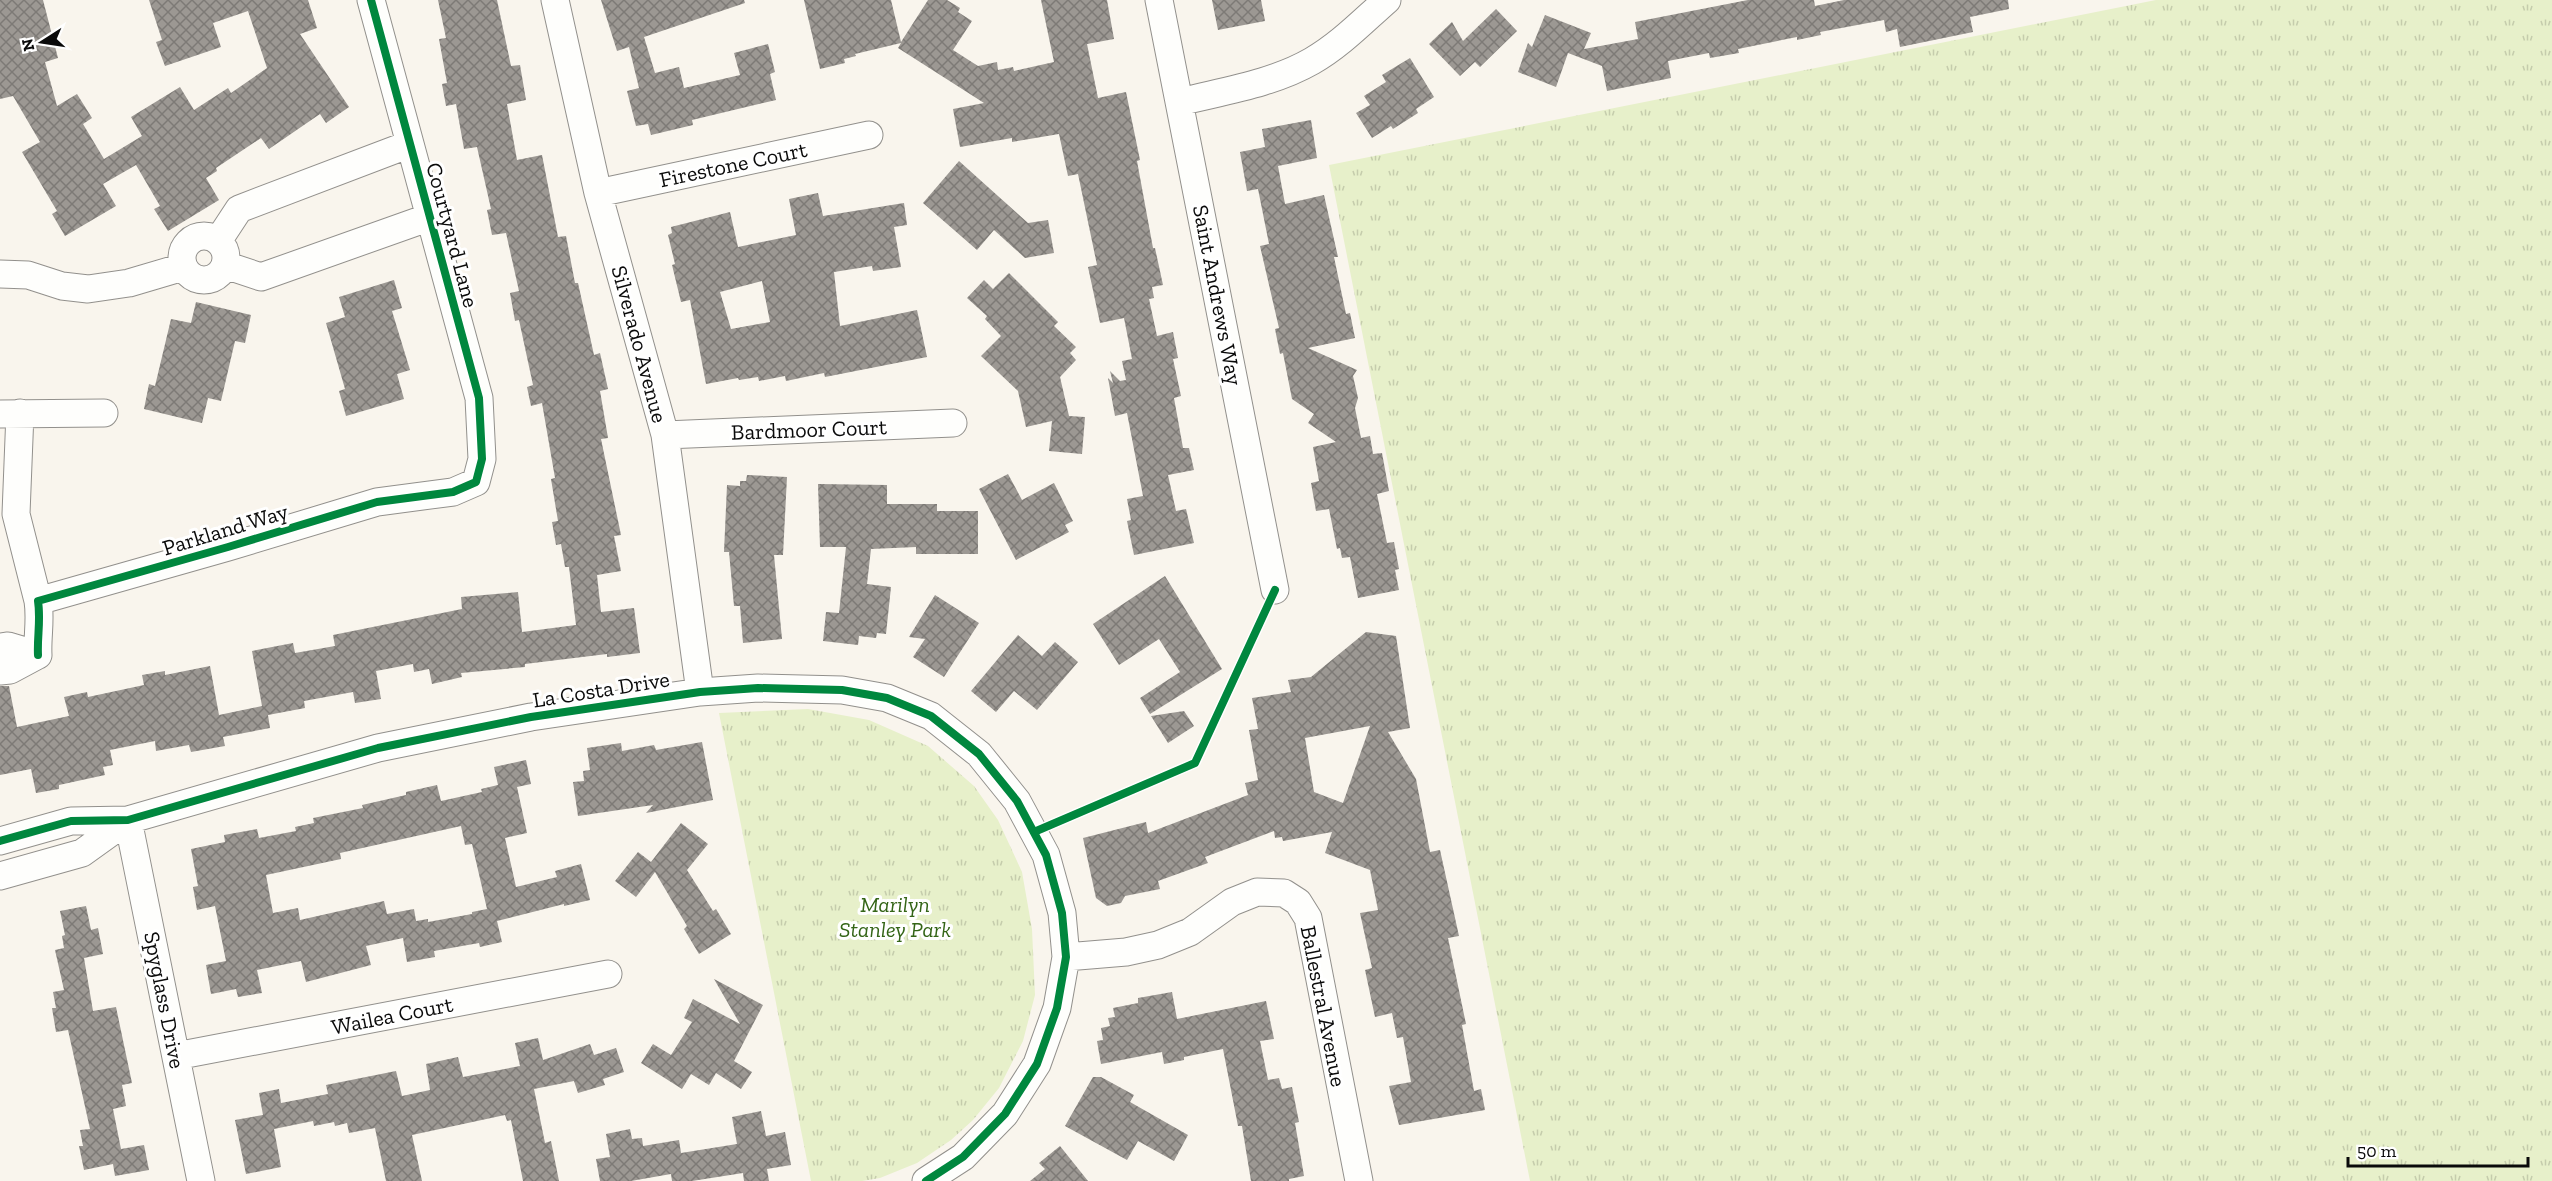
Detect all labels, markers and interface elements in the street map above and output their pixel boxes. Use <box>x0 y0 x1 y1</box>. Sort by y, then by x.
north arrow <box>12 12 72 72</box>
text: N <box>17 37 38 53</box>
street label: Firestone Court <box>657 135 810 193</box>
street label: Courtyard Lane <box>420 160 485 311</box>
street label: Saint Andrews Way <box>1187 202 1248 388</box>
street label: Silverado Avenue <box>606 262 674 426</box>
street label: Bardmoor Court <box>731 413 888 446</box>
street label: Parkland Way <box>159 497 292 561</box>
street label: La Costa Drive <box>531 665 672 714</box>
park label: Marilyn Stanley Park <box>839 891 951 943</box>
street label: Ballestral Avenue <box>1295 923 1352 1089</box>
street label: Spyglass Drive <box>138 929 191 1071</box>
street label: Wailea Court <box>329 990 456 1041</box>
scale bar <box>2348 1130 2528 1168</box>
text: 50 m <box>2357 1140 2397 1162</box>

